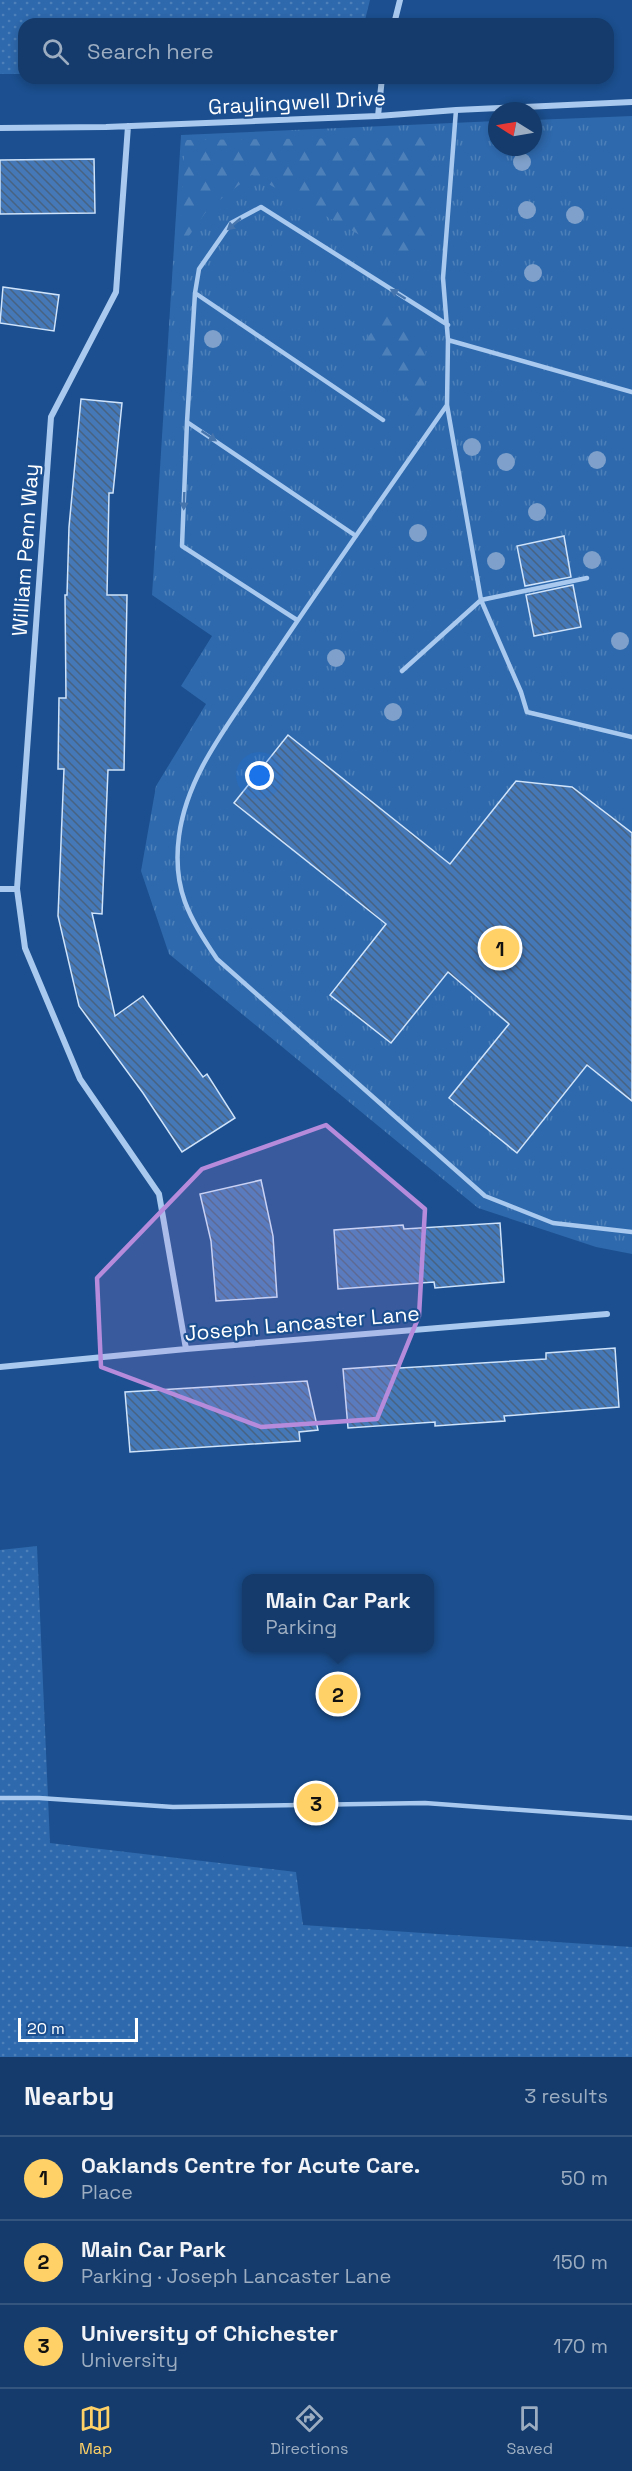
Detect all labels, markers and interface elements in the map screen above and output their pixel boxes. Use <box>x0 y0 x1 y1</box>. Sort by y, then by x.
search box <box>18 18 614 84</box>
icon: search <box>39 35 72 68</box>
text: Search here <box>87 37 214 65</box>
street label: Graylingwell Drive <box>208 84 386 120</box>
north arrow <box>488 102 542 156</box>
one-way arrow <box>226 217 242 230</box>
one-way arrow <box>390 288 407 299</box>
one-way arrow <box>200 430 216 442</box>
street label: William Penn Way <box>5 463 45 637</box>
one-way arrow <box>179 492 188 511</box>
your location <box>245 761 274 790</box>
pin: 1 <box>480 926 520 970</box>
street label: Joseph Lancaster Lane <box>183 1299 421 1347</box>
popup <box>242 1574 434 1652</box>
text: Main Car Park <box>265 1586 411 1614</box>
text: Parking <box>265 1614 337 1640</box>
pin: 2 <box>318 1672 358 1716</box>
pin: 3 <box>296 1780 336 1826</box>
scale bar <box>18 2015 138 2042</box>
text: 20 m <box>27 2018 65 2039</box>
text: Nearby <box>24 2079 114 2113</box>
text: 3 results <box>524 2083 608 2109</box>
text: Oaklands Centre for Acute Care. <box>81 2151 420 2179</box>
text: 1 <box>39 2165 48 2191</box>
text: 50 m <box>561 2165 608 2191</box>
text: Place <box>81 2179 133 2205</box>
text: Main Car Park <box>81 2235 226 2263</box>
text: 2 <box>38 2249 49 2275</box>
text: 150 m <box>553 2249 608 2275</box>
text: Parking · Joseph Lancaster Lane <box>81 2263 391 2289</box>
text: University of Chichester <box>81 2319 338 2347</box>
text: 3 <box>37 2333 50 2359</box>
text: 170 m <box>553 2333 608 2359</box>
text: University <box>81 2347 178 2373</box>
tab: Map <box>79 2402 112 2459</box>
tab: Directions <box>270 2402 349 2459</box>
tab: Saved <box>506 2402 553 2459</box>

